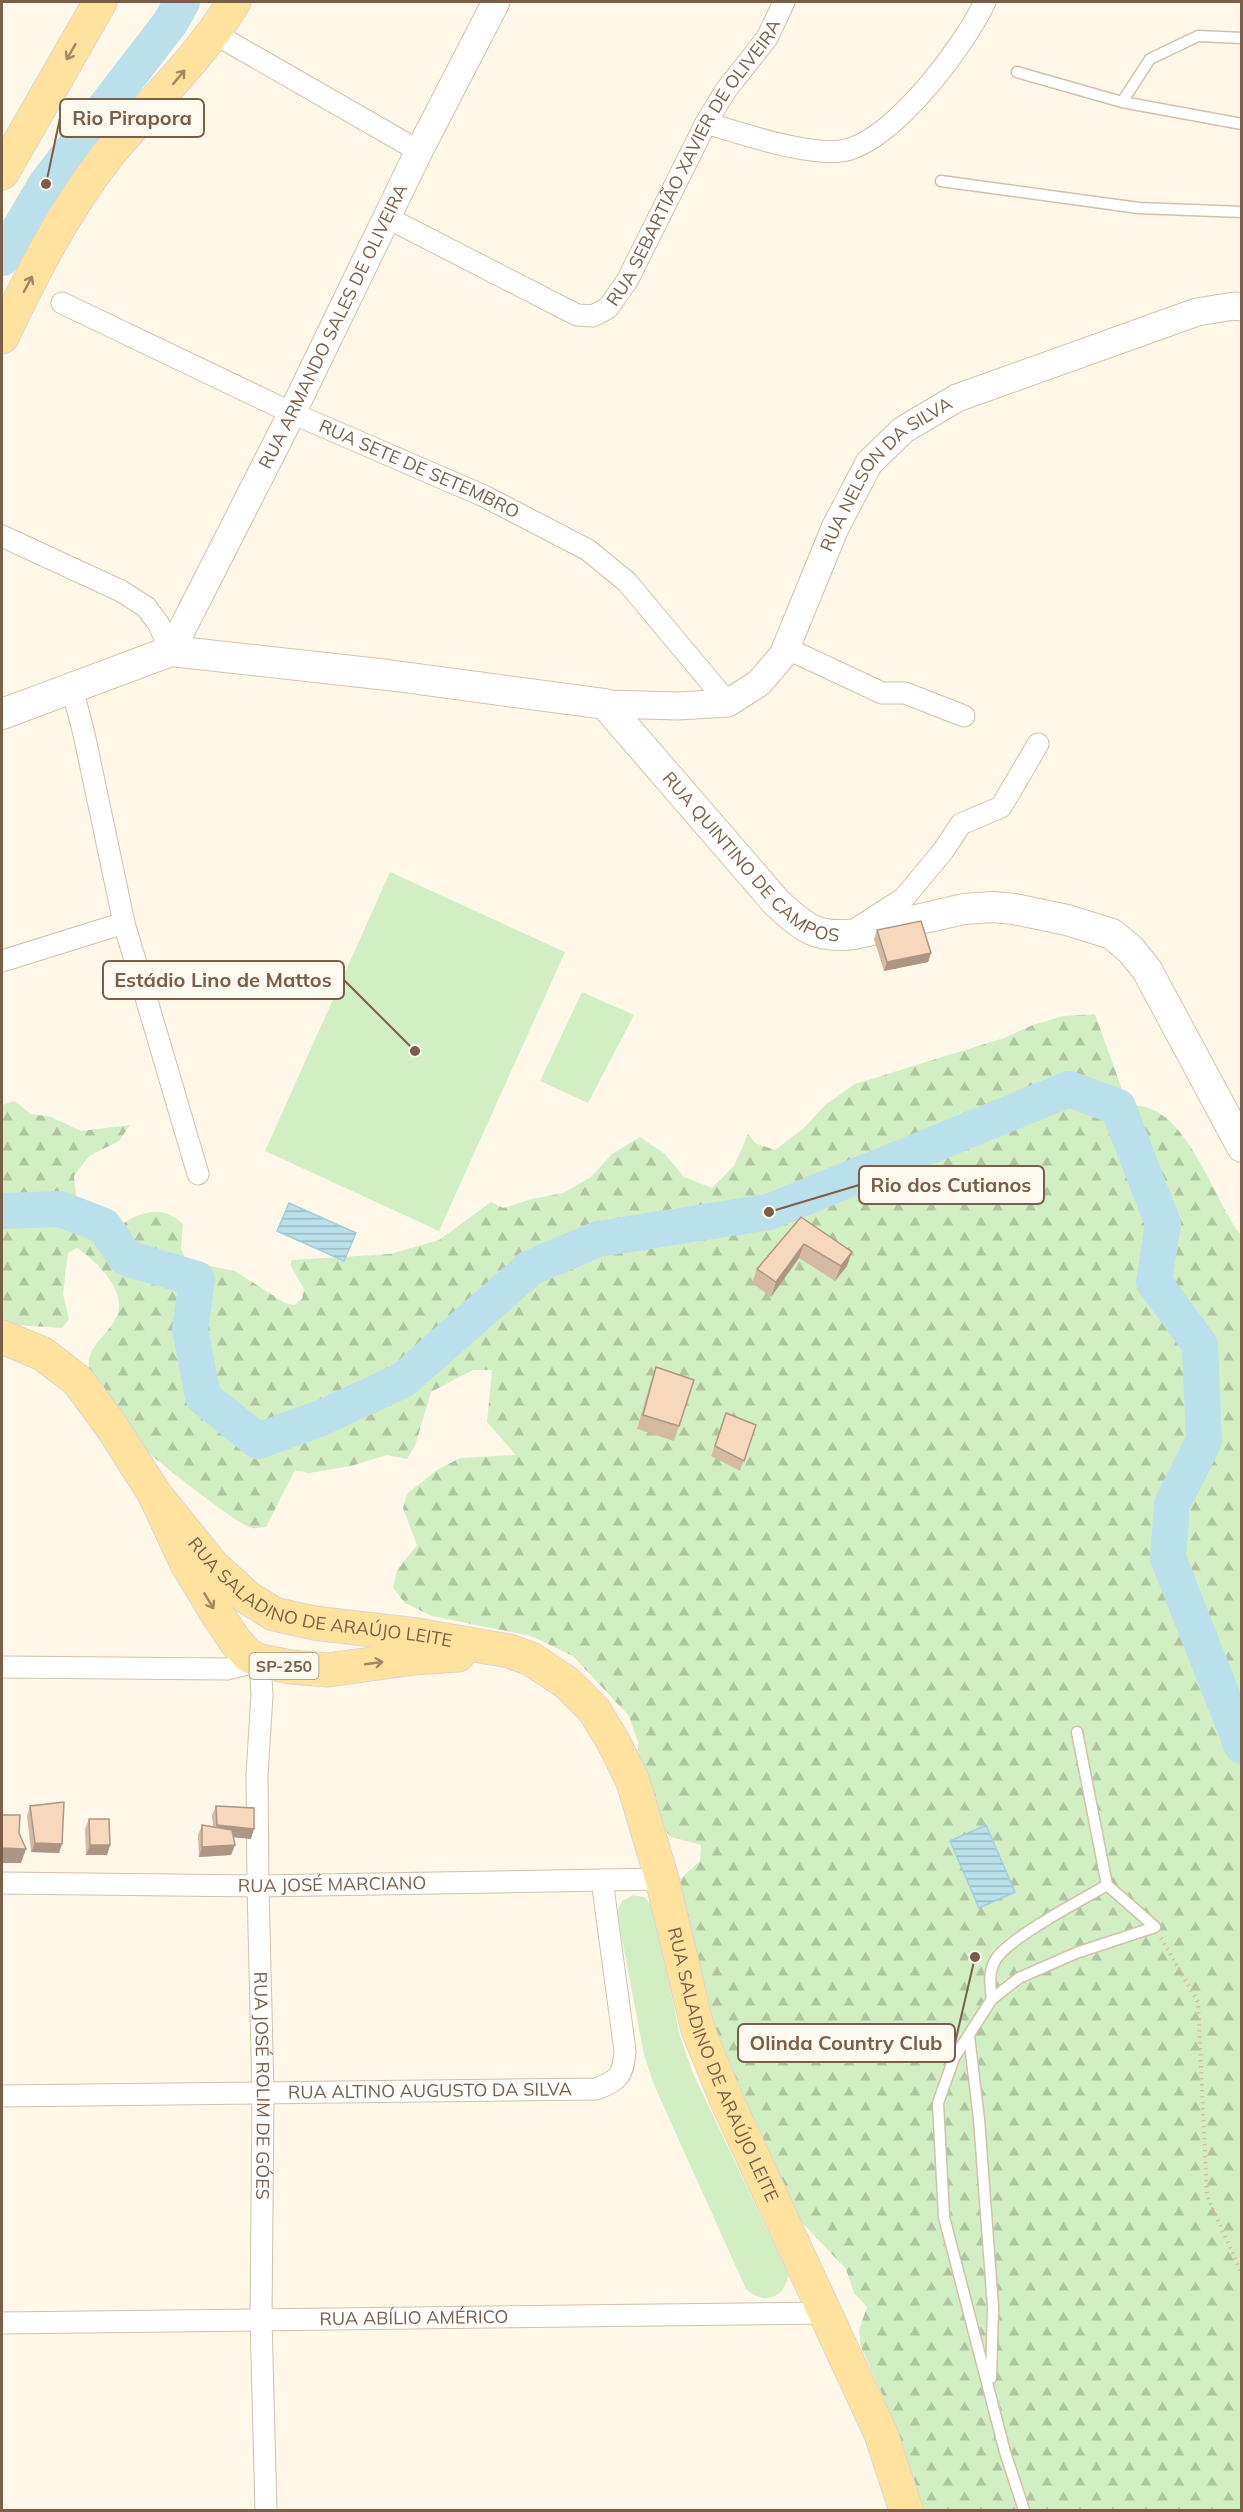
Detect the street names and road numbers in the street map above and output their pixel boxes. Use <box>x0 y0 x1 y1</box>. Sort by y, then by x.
street label: RUA SEBARTIÃO XAVIER DE OLIVEIRA <box>601 15 785 310</box>
street label: RUA ARMANDO SALES DE OLIVEIRA <box>254 180 412 473</box>
street label: RUA NELSON DA SILVA <box>815 391 956 555</box>
street label: RUA SETE DE SETEMBRO <box>316 414 524 523</box>
street label: RUA QUINTINO DE CAMPOS <box>658 767 840 946</box>
street label: RUA SALADINO DE ARAÚJO LEITE <box>183 1532 454 1652</box>
road number: SP-250 <box>250 1653 318 1679</box>
street label: RUA JOSÉ MARCIANO <box>238 1871 426 1897</box>
street label: RUA SALADINO DE ARAÚJO LEITE <box>663 1925 784 2206</box>
street label: RUA JOSÉ ROLIM DE GÓES <box>249 1971 275 2200</box>
street label: RUA ALTINO AUGUSTO DA SILVA <box>288 2077 572 2104</box>
street label: RUA ABÍLIO AMÉRICO <box>319 2305 509 2330</box>

